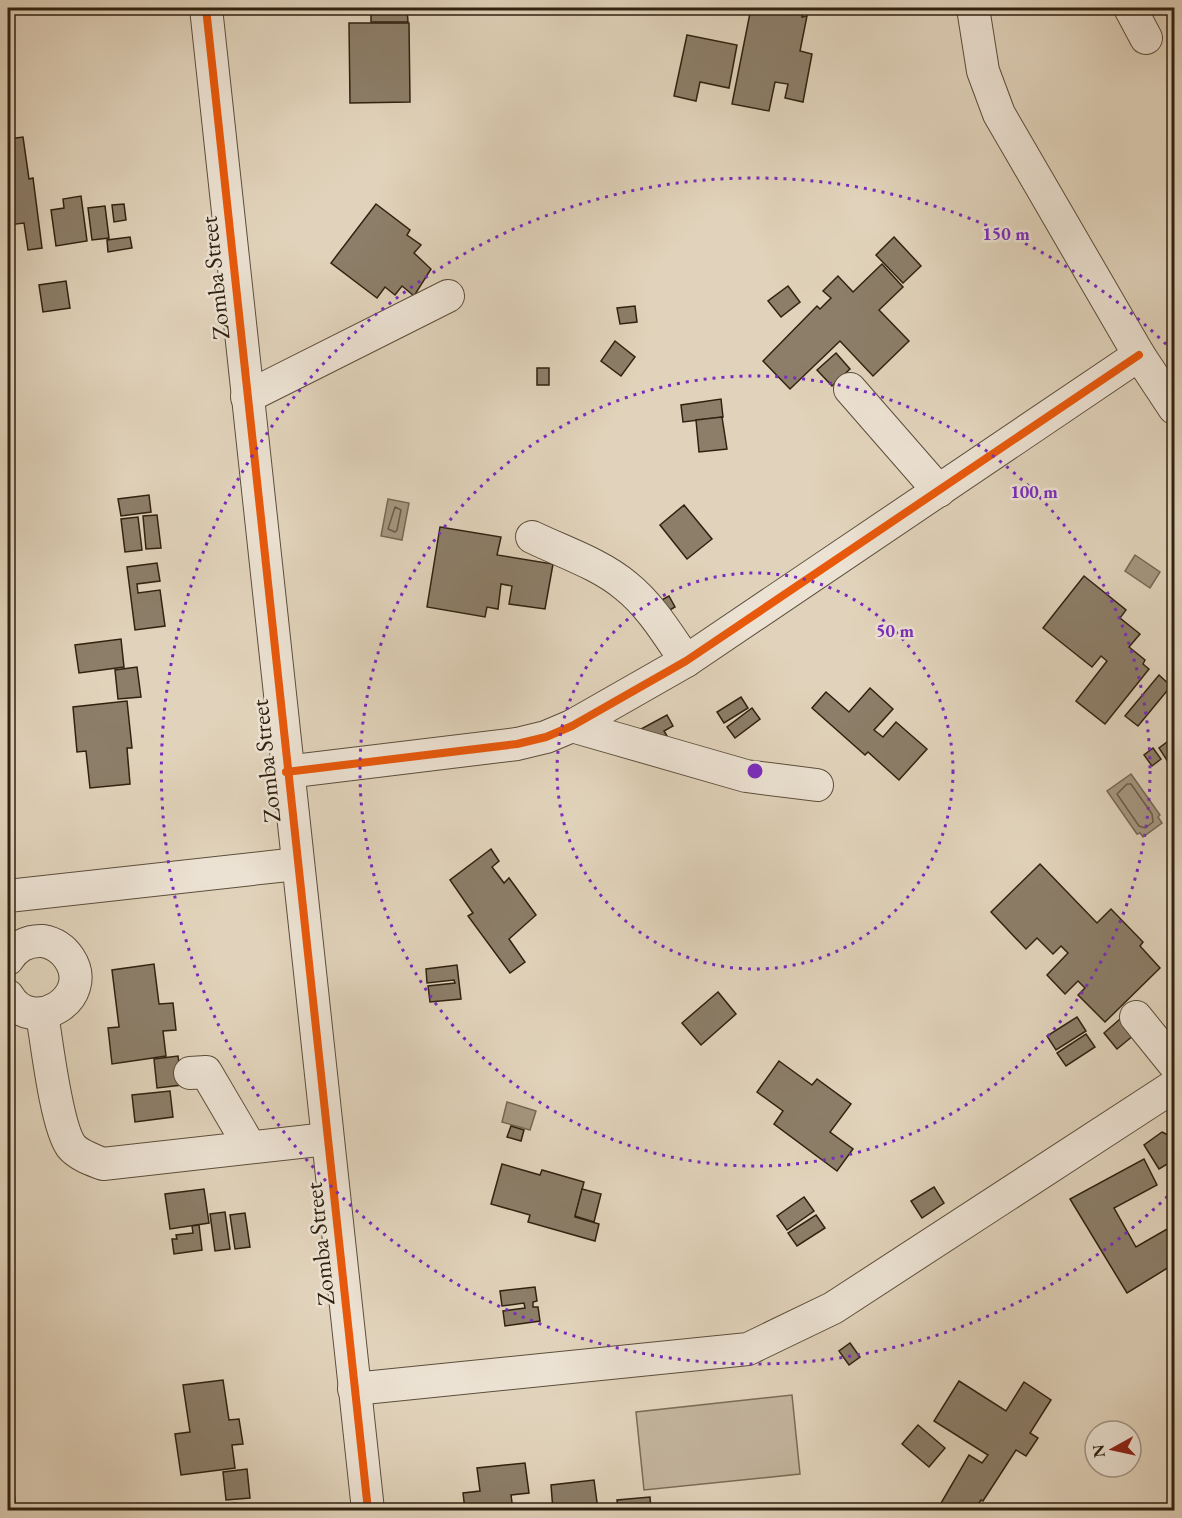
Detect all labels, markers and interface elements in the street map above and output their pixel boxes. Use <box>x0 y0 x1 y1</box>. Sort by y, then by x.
street label: Zomba Street <box>193 214 236 341</box>
text: 150 m <box>982 222 1030 245</box>
text: 100 m <box>1010 480 1058 503</box>
text: 50 m <box>876 619 914 642</box>
street label: Zomba Street <box>244 697 287 824</box>
centre of rings <box>745 761 765 781</box>
street label: Zomba Street <box>298 1180 341 1307</box>
north arrow <box>1083 1419 1143 1479</box>
text: N <box>1087 1443 1110 1459</box>

